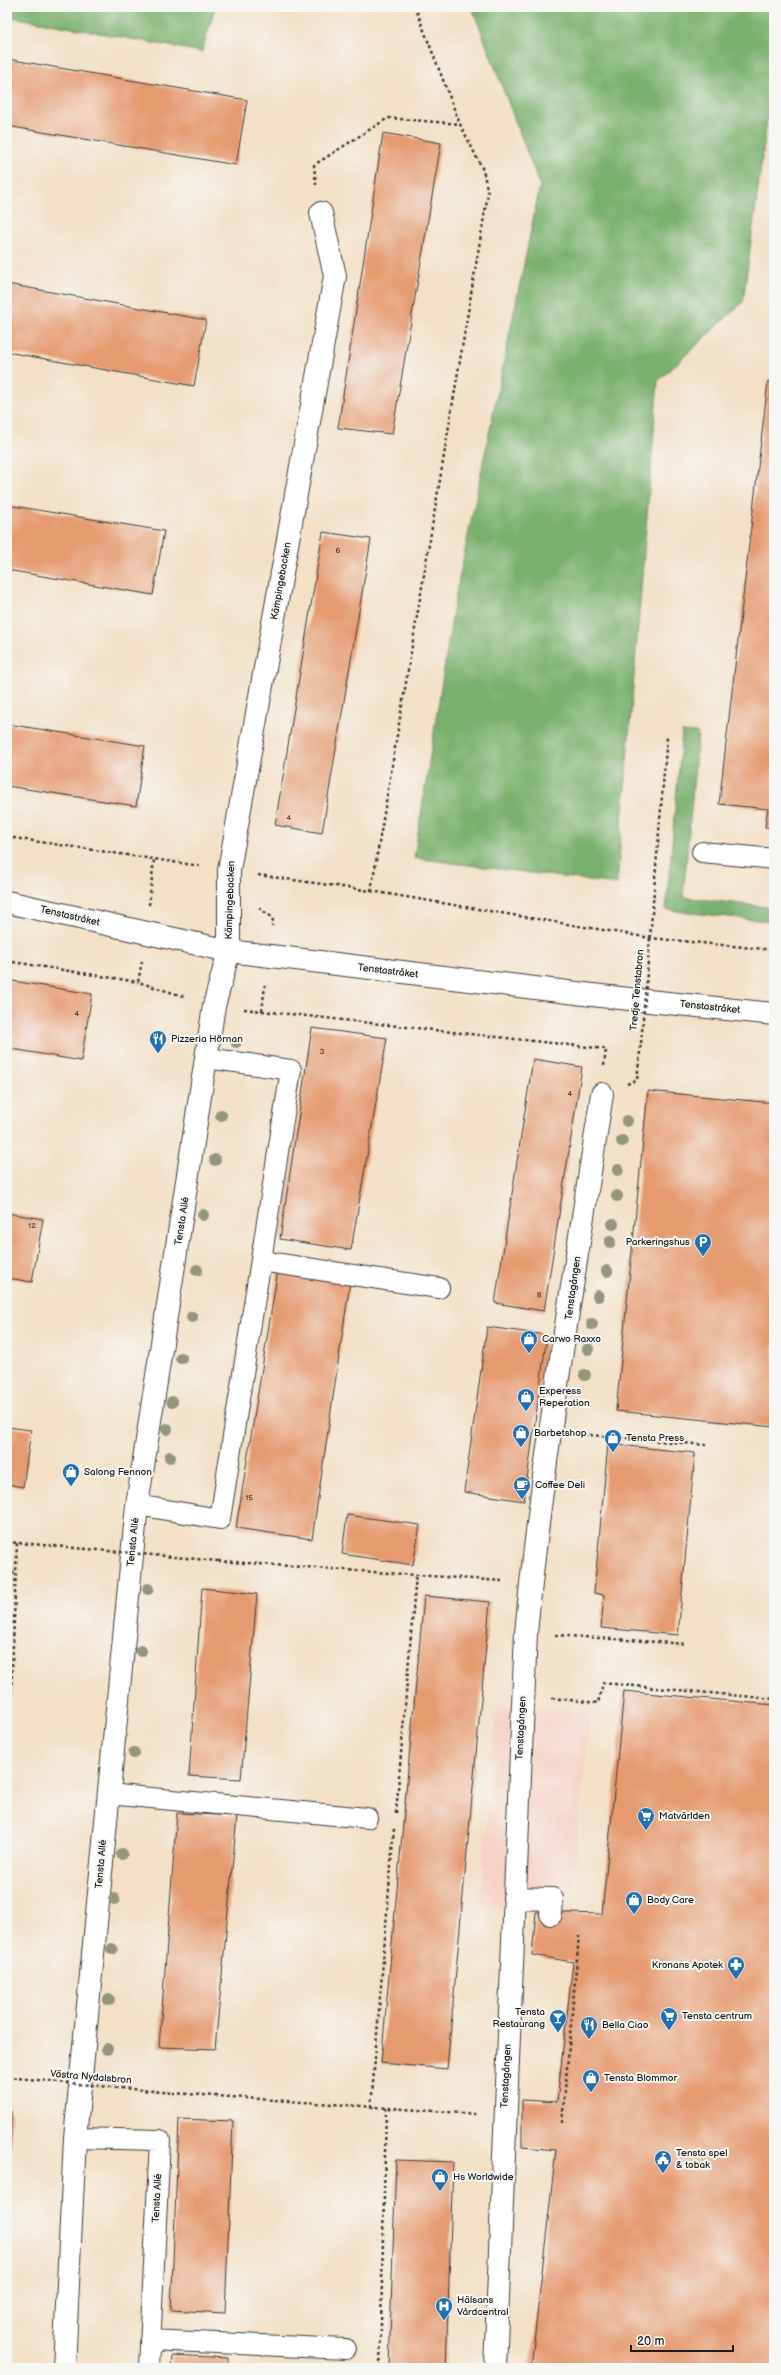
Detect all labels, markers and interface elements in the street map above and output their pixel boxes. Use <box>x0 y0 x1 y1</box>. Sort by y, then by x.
street label: Kämpingebacken <box>268 541 294 621</box>
house number: 6 <box>336 546 341 555</box>
house number: 4 <box>287 813 292 822</box>
street label: Kämpingebacken <box>223 860 237 940</box>
street label: Tenstastråket <box>39 903 101 929</box>
street label: Tredje Tenstabron <box>627 948 647 1031</box>
street label: Tenstastråket <box>357 961 419 981</box>
street label: Tenstastråket <box>679 998 741 1016</box>
house number: 4 <box>75 1009 80 1018</box>
restaurant icon: Pizzeria Hörnan <box>148 1029 168 1054</box>
place label: Pizzeria Hörnan <box>171 1033 243 1045</box>
house number: 3 <box>320 1047 325 1056</box>
house number: 4 <box>568 1089 573 1098</box>
street label: Tensta Allé <box>172 1196 192 1246</box>
house number: 12 <box>28 1221 36 1230</box>
parking icon: Parkeringshus <box>693 1232 713 1257</box>
place label: Parkeringshus <box>626 1236 690 1248</box>
street label: Tenstagången <box>563 1255 583 1321</box>
house number: 8 <box>537 1290 542 1299</box>
shop icon: Carwo Raxxo <box>519 1329 539 1354</box>
place label: Carwo Raxxo <box>542 1333 601 1345</box>
place label: Experess Reperation <box>539 1385 590 1409</box>
shop icon: Experess Reperation <box>516 1387 536 1412</box>
shop icon: Barbetshop <box>511 1423 531 1448</box>
place label: Barbetshop <box>534 1427 587 1439</box>
shop icon: Tensta Press <box>603 1428 623 1453</box>
place label: Tensta Press <box>626 1432 684 1444</box>
shop icon: Salong Fennon <box>61 1462 81 1487</box>
place label: Salong Fennon <box>84 1466 152 1478</box>
cafe icon: Coffee Deli <box>512 1475 532 1500</box>
place label: Coffee Deli <box>535 1479 585 1491</box>
house number: 15 <box>245 1493 253 1502</box>
street label: Tensta Allé <box>124 1517 142 1567</box>
street label: Tenstagången <box>513 1695 529 1760</box>
supermarket icon: Matvärlden <box>636 1806 656 1831</box>
place label: Matvärlden <box>659 1810 710 1822</box>
street label: Tensta Allé <box>93 1839 109 1889</box>
shop icon: Body Care <box>624 1890 644 1915</box>
place label: Body Care <box>647 1894 694 1906</box>
pharmacy icon: Kronans Apotek <box>726 1955 746 1980</box>
place label: Kronans Apotek <box>652 1959 723 1971</box>
place label: Tensta Restaurang <box>493 2006 545 2030</box>
supermarket icon: Tensta centrum <box>659 2006 679 2031</box>
bar icon: Tensta Restaurang <box>548 2008 568 2033</box>
place label: Tensta centrum <box>682 2010 752 2022</box>
restaurant icon: Bella Ciao <box>579 2015 599 2040</box>
place label: Bella Ciao <box>602 2019 649 2031</box>
street label: Tenstagången <box>498 2043 514 2108</box>
street label: Västra Nydalsbron <box>50 2067 132 2087</box>
shop icon: Tensta Blommor <box>581 2068 601 2093</box>
place label: Tensta Blommor <box>604 2072 678 2084</box>
place label: Tensta spel & tobak <box>676 2147 728 2171</box>
public building icon: Tensta spel & tobak <box>653 2149 673 2174</box>
shop icon: Hs Worldwide <box>430 2167 450 2192</box>
place label: Hs Worldwide <box>453 2171 514 2183</box>
street label: Tensta Allé <box>150 2173 164 2223</box>
place label: Hälsans Vårdcentral <box>457 2294 508 2318</box>
hospital icon: Hälsans Vårdcentral <box>434 2296 454 2321</box>
scale bar <box>631 2327 733 2353</box>
text: 20 m <box>637 2334 664 2349</box>

